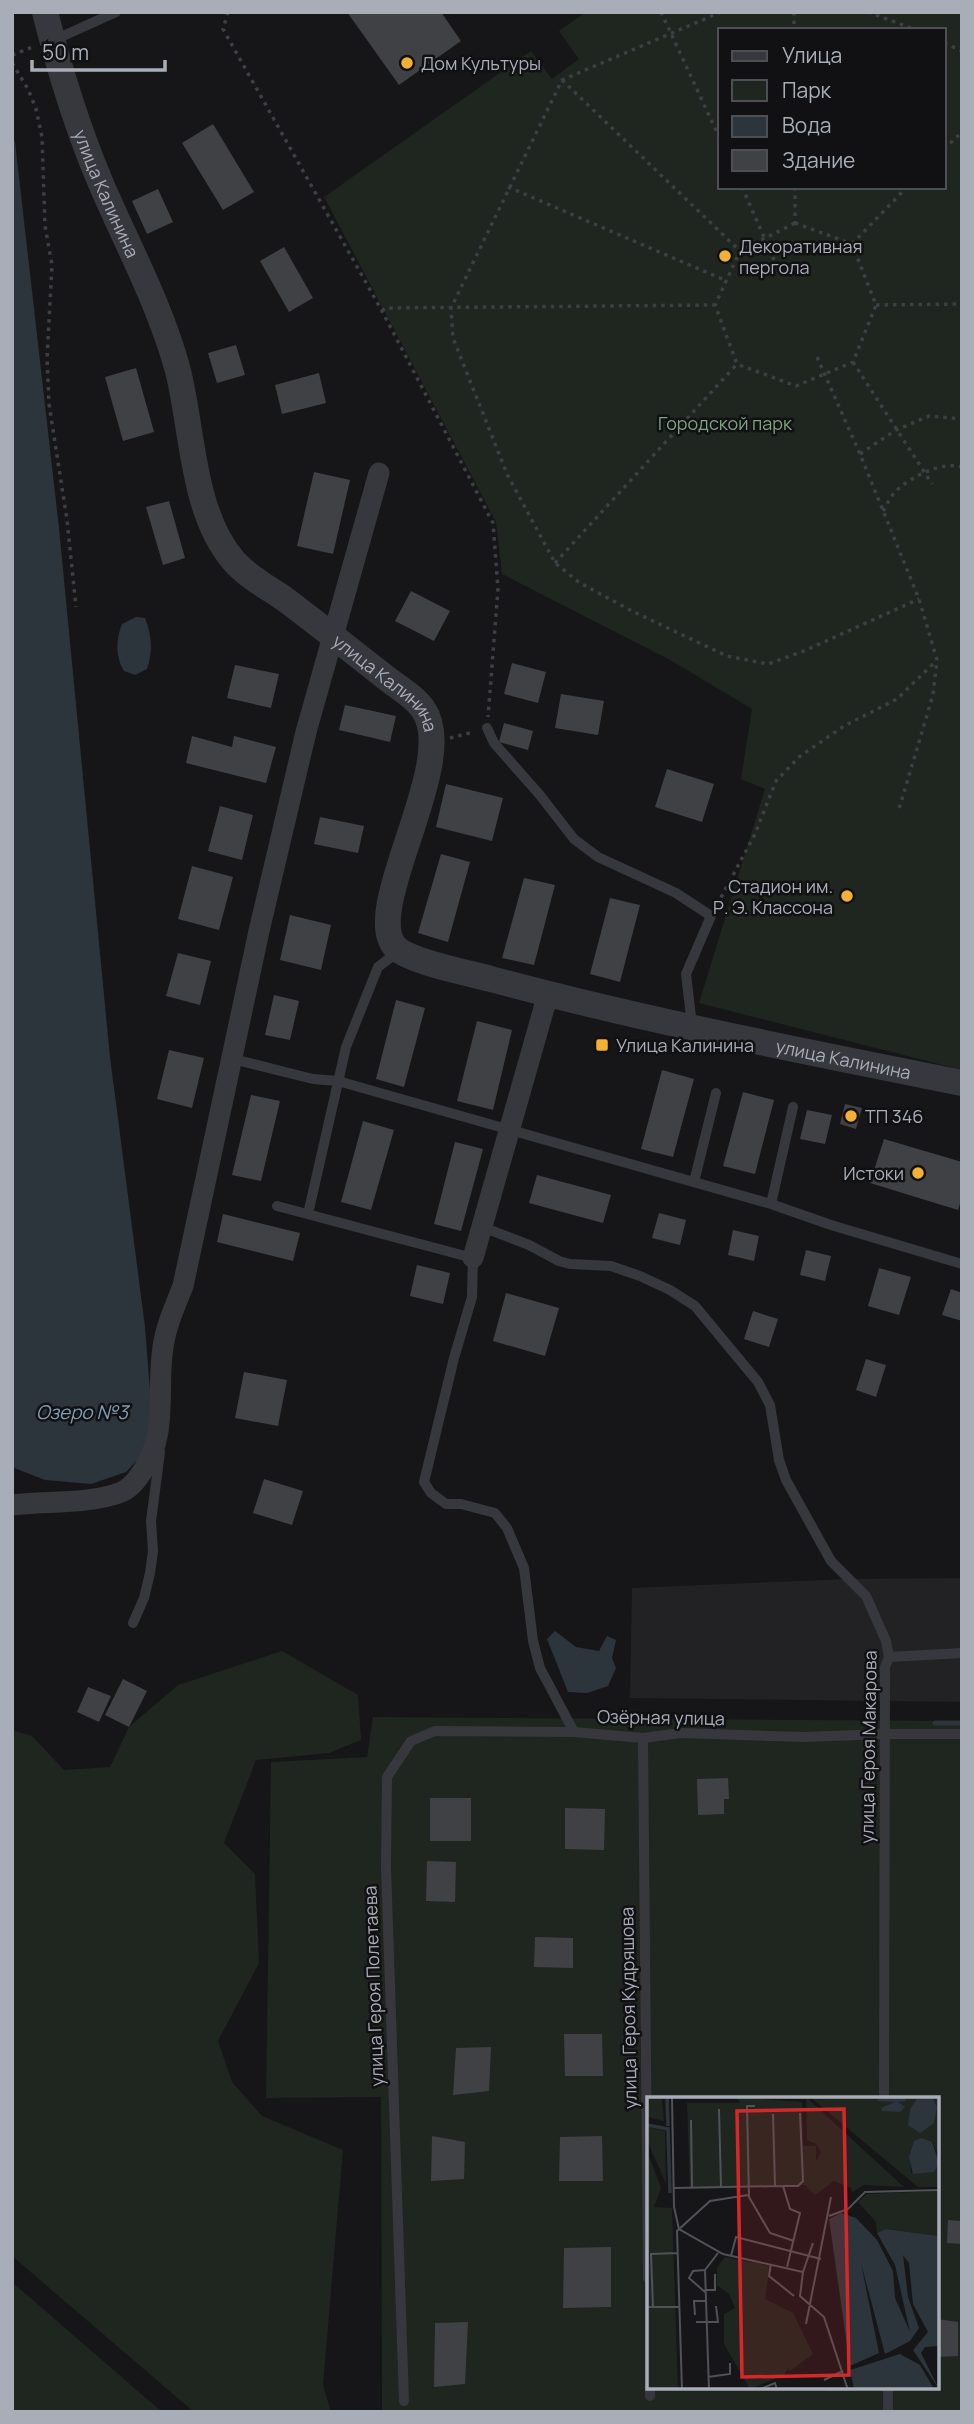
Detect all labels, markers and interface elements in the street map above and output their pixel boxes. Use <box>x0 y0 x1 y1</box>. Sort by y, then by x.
scale bar <box>32 28 164 72</box>
legend <box>718 28 946 189</box>
text: 50 m <box>42 38 89 66</box>
text: Улица <box>782 41 842 69</box>
place label: Дом Культуры <box>421 51 541 75</box>
marker: Дом Культуры <box>399 55 415 71</box>
text: Парк <box>782 76 832 104</box>
text: Вода <box>782 111 832 139</box>
street label: улица Калинина <box>69 126 145 261</box>
text: Здание <box>782 146 855 174</box>
place label: Декоративная пергола <box>739 234 862 279</box>
marker: Декоративная пергола <box>717 248 733 264</box>
park label: Городской парк <box>658 411 793 435</box>
street label: улица Калинина <box>328 628 443 734</box>
place label: Стадион им. Р. Э. Классона <box>713 874 833 919</box>
marker: Стадион им. Р. Э. Классона <box>839 888 855 904</box>
place label: Улица Калинина <box>616 1033 754 1057</box>
street label: улица Калинина <box>774 1034 913 1084</box>
marker: Улица Калинина <box>594 1037 610 1053</box>
place label: ТП 346 <box>865 1104 924 1128</box>
marker: ТП 346 <box>843 1108 859 1124</box>
place label: Истоки <box>843 1161 904 1185</box>
marker: Истоки <box>910 1165 926 1181</box>
water label: Озеро №3 <box>36 1399 130 1425</box>
street label: улица Героя Макарова <box>854 1650 882 1844</box>
street label: Озёрная улица <box>597 1704 725 1730</box>
street label: улица Героя Полетаева <box>358 1885 388 2087</box>
street label: улица Героя Кудряшова <box>614 1907 642 2109</box>
inset map <box>647 2097 939 2389</box>

